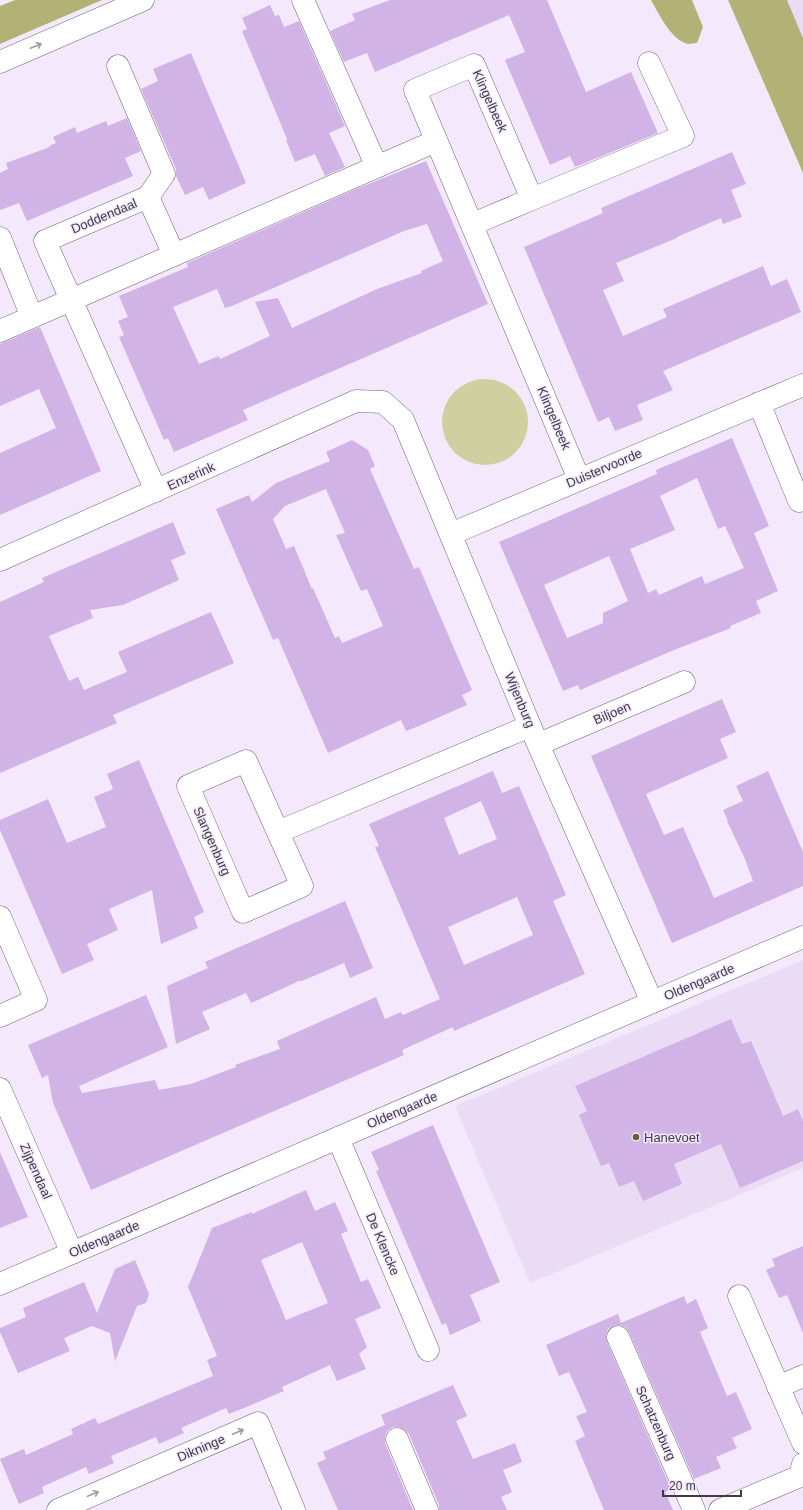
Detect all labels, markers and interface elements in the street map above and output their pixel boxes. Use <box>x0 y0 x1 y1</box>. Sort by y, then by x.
one-way arrow <box>29 42 41 50</box>
street label: Klingelbeek <box>469 67 511 135</box>
street label: Doddendaal <box>69 195 139 237</box>
street label: Klingelbeek <box>534 384 574 452</box>
street label: Duistervoorde <box>564 445 644 491</box>
street label: Enzerink <box>165 459 218 493</box>
street label: Wijenburg <box>502 670 538 730</box>
street label: Biljoen <box>591 698 633 728</box>
street label: Slangenburg <box>190 804 234 878</box>
street label: Oldengaarde <box>661 960 737 1004</box>
street label: Oldengaarde <box>364 1088 440 1132</box>
place label: Hanevoet <box>644 1130 700 1145</box>
marker: Hanevoet <box>631 1132 641 1142</box>
street label: Zijpendaal <box>17 1141 55 1202</box>
street label: De Klencke <box>363 1210 403 1278</box>
street label: Oldengaarde <box>66 1217 142 1261</box>
street label: Schatzenburg <box>633 1383 679 1463</box>
one-way arrow <box>232 1427 244 1435</box>
street label: Dikninge <box>175 1431 227 1465</box>
scale bar <box>663 1472 741 1498</box>
text: 20 m <box>669 1479 696 1493</box>
one-way arrow <box>87 1490 99 1498</box>

